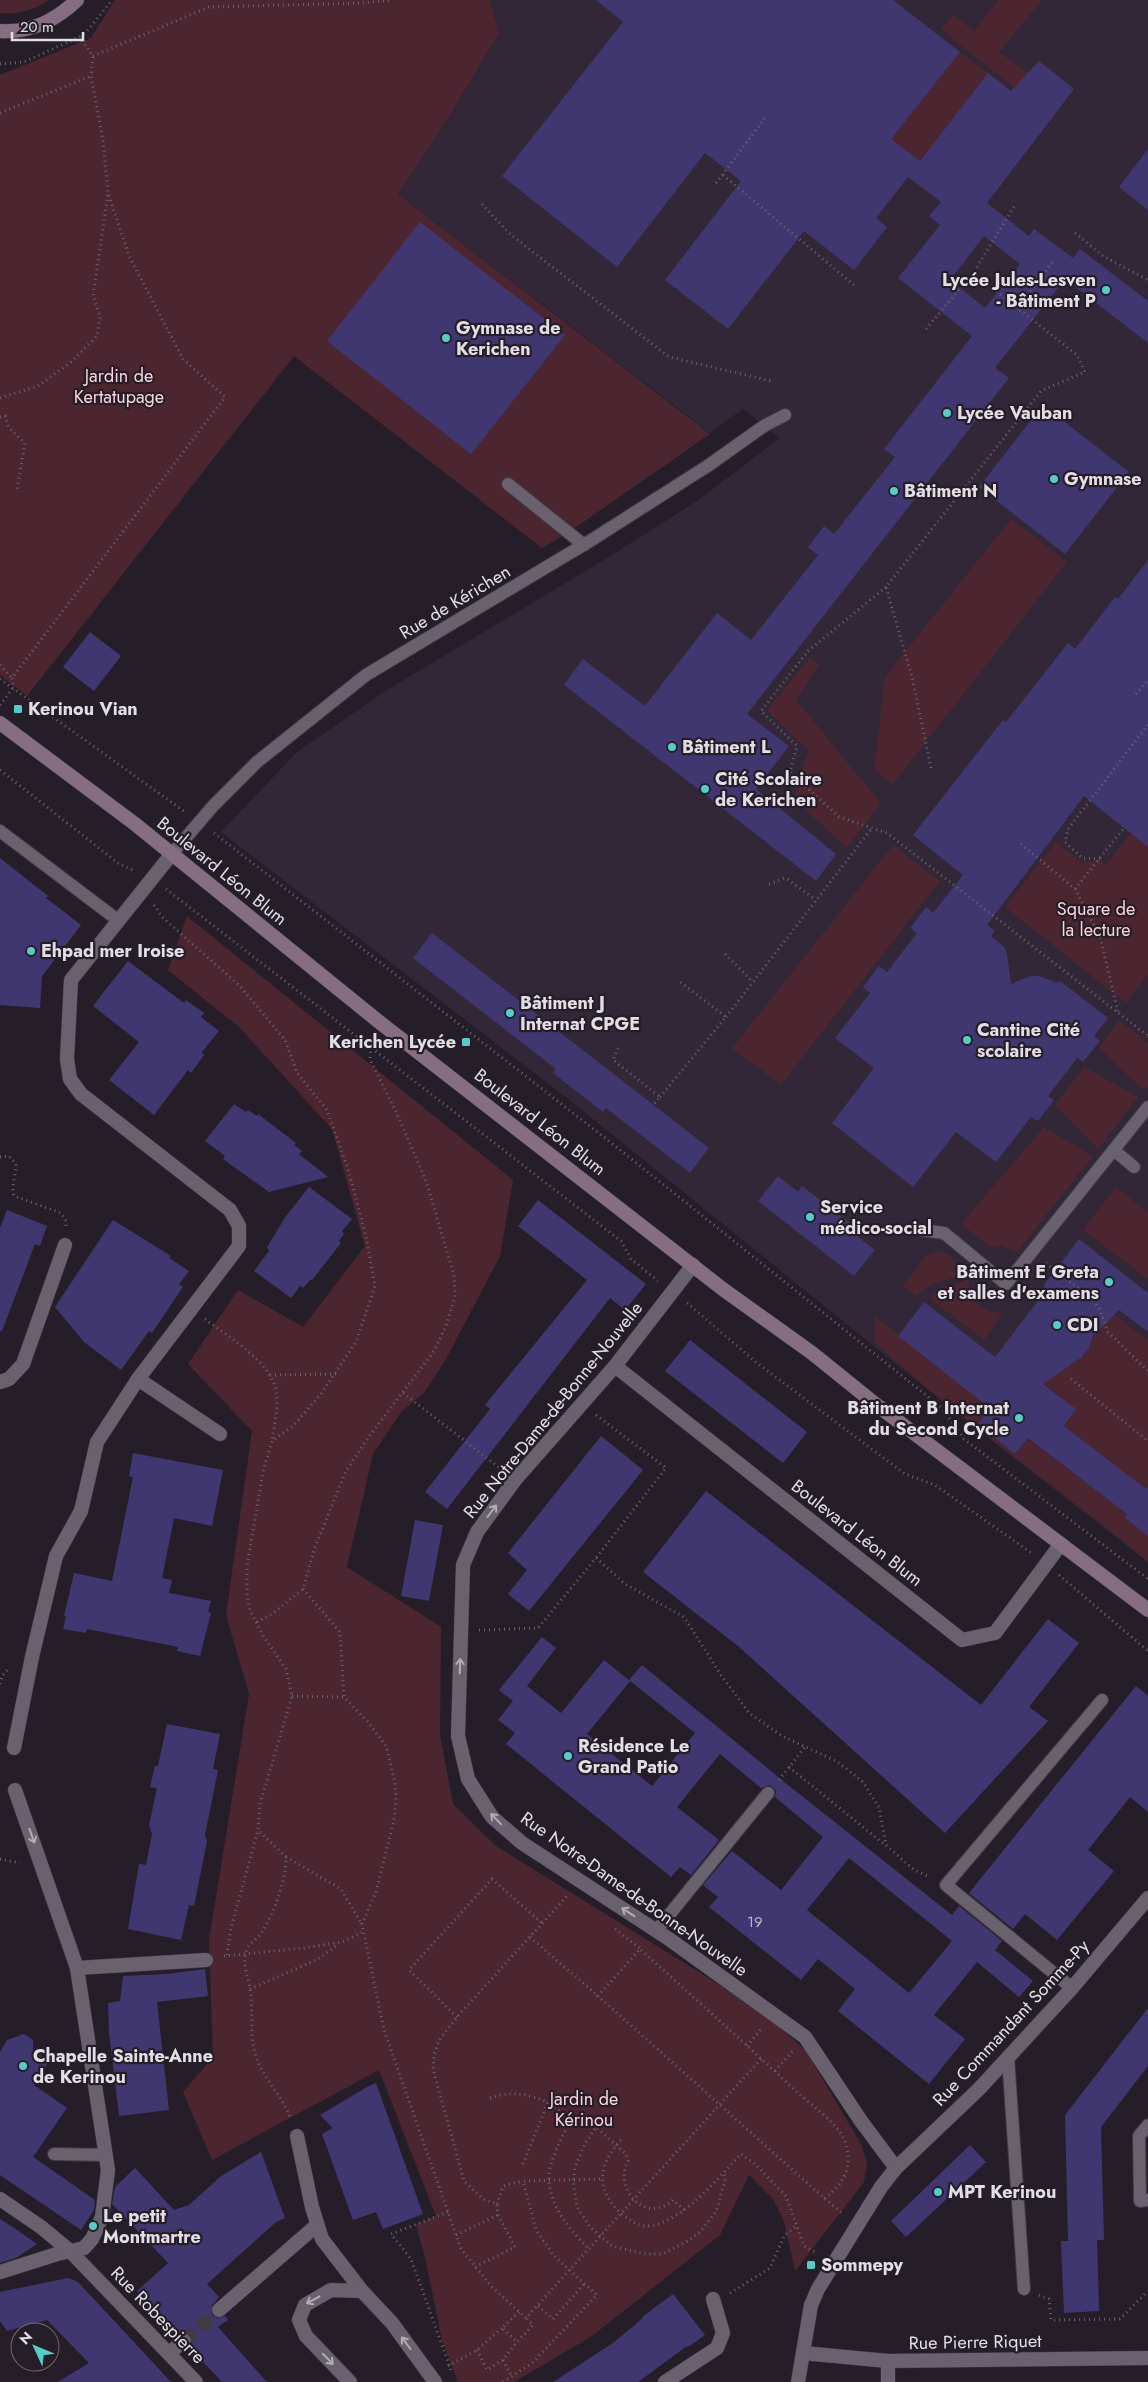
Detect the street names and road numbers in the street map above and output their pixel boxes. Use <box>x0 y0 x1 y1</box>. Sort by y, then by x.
street label: Rue de Kérichen <box>394 558 516 646</box>
street label: Boulevard Léon Blum <box>151 810 293 932</box>
street label: Boulevard Léon Blum <box>469 1062 611 1182</box>
street label: Rue Notre-Dame-de-Bonne-Nouvelle <box>457 1296 649 1524</box>
street label: Boulevard Léon Blum <box>786 1473 928 1593</box>
street label: Rue Notre-Dame-de-Bonne-Nouvelle <box>515 1805 753 1983</box>
street label: Rue Commandant Somme-Py <box>927 1934 1095 2112</box>
street label: Rue Robespierre <box>105 2260 211 2370</box>
street label: Rue Pierre Riquet <box>908 2328 1042 2356</box>

